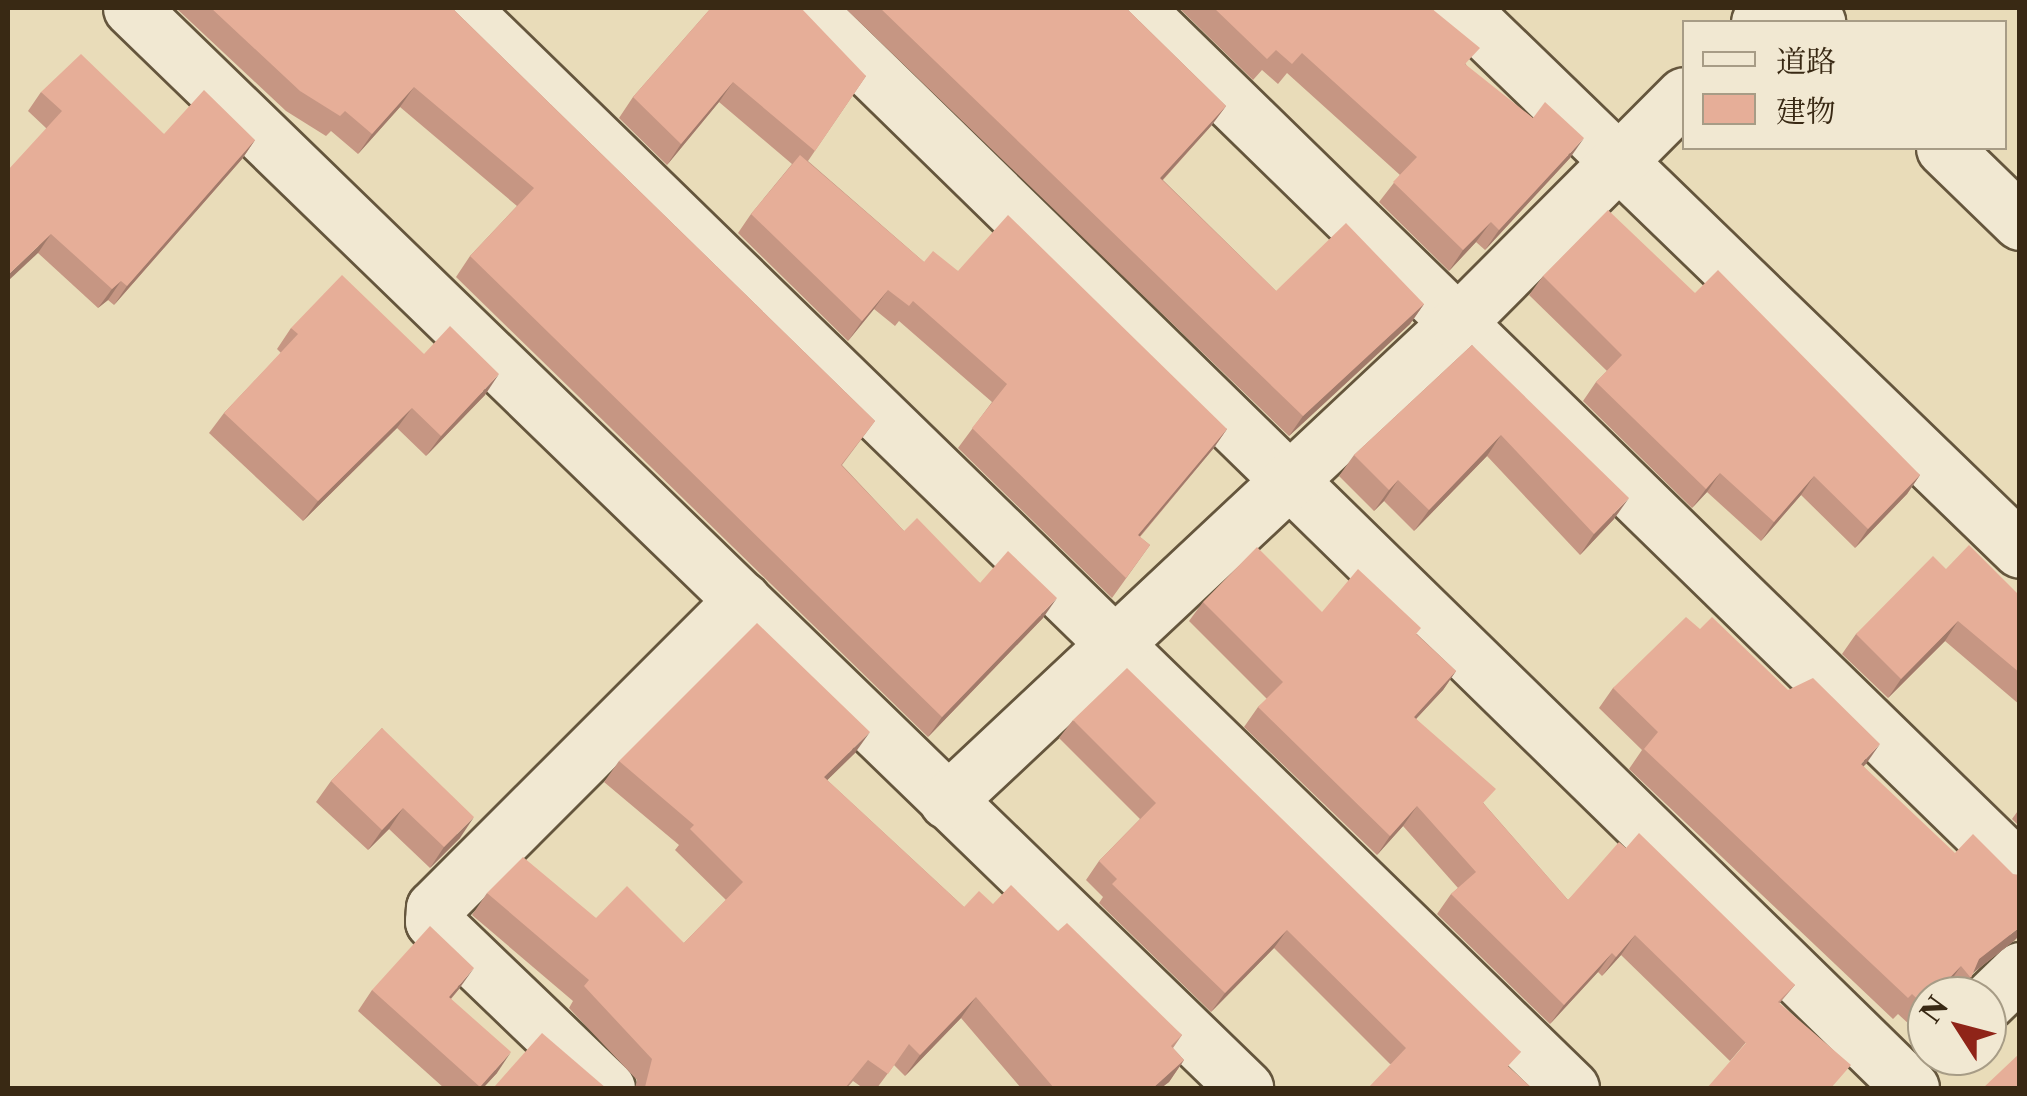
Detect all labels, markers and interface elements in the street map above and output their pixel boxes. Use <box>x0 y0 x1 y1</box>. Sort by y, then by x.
legend <box>1682 20 2007 150</box>
text: 道路 <box>1776 43 1836 80</box>
text: 建物 <box>1776 93 1836 130</box>
north arrow <box>1907 976 2007 1076</box>
text: N <box>1913 990 1955 1029</box>

